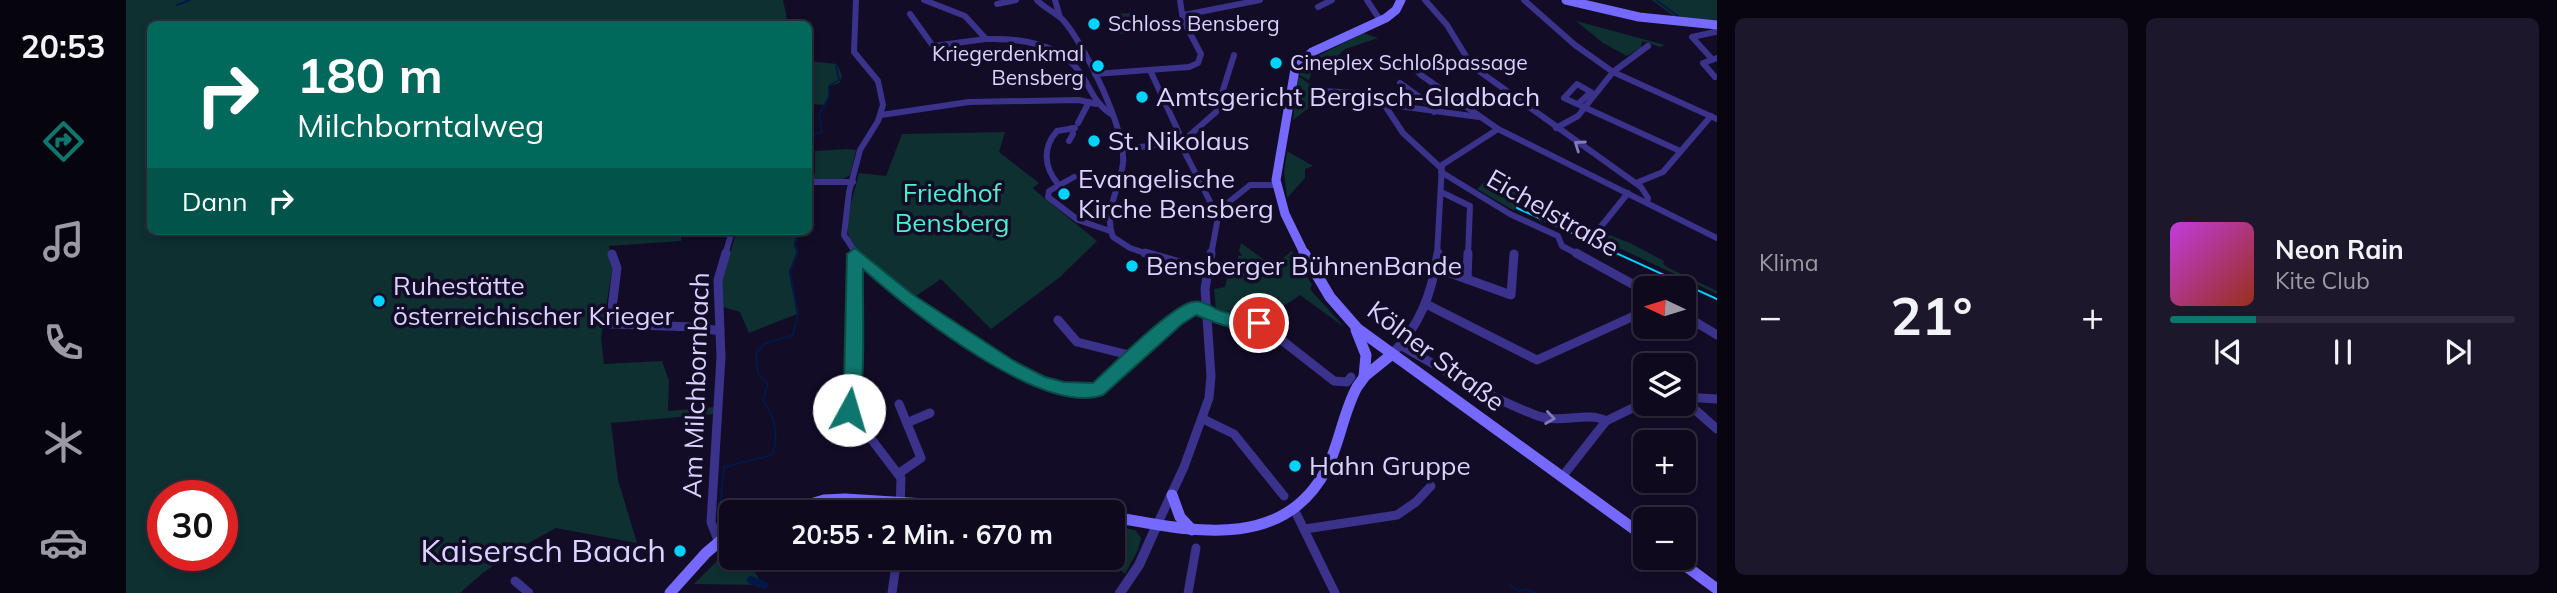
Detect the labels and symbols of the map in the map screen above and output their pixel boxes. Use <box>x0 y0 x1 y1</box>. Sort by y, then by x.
place label: Schloss Bensberg <box>1108 10 1280 36</box>
marker: Schloss Bensberg <box>1086 16 1102 32</box>
place label: Kriegerdenkmal Bensberg <box>932 40 1084 90</box>
place label: Cineplex Schloßpassage <box>1290 49 1528 75</box>
marker: Cineplex Schloßpassage <box>1268 55 1284 71</box>
marker: Kriegerdenkmal Bensberg <box>1090 58 1106 74</box>
place label: Amtsgericht Bergisch-Gladbach <box>1156 80 1540 113</box>
marker: Amtsgericht Bergisch-Gladbach <box>1134 89 1150 105</box>
place label: St. Nikolaus <box>1108 124 1250 157</box>
marker: St. Nikolaus <box>1086 133 1102 149</box>
one-way arrow <box>1574 140 1587 153</box>
street label: Eichelstraße <box>1481 161 1625 264</box>
place label: Evangelische Kirche Bensberg <box>1078 162 1274 225</box>
park label: Friedhof Bensberg <box>895 176 1009 239</box>
marker: Evangelische Kirche Bensberg <box>1056 186 1072 202</box>
place label: Bensberger BühnenBande <box>1146 249 1462 282</box>
marker: Bensberger BühnenBande <box>1124 258 1140 274</box>
place label: Ruhestätte österreichischer Krieger <box>393 269 675 332</box>
street label: Am Milchbornbach <box>675 271 716 498</box>
north arrow <box>1633 276 1696 340</box>
marker: Ruhestätte österreichischer Krieger <box>371 293 387 309</box>
pin <box>1229 293 1289 353</box>
street label: Kölner Straße <box>1361 293 1512 418</box>
position arrow <box>812 373 886 447</box>
one-way arrow <box>1544 410 1556 425</box>
place label: Hahn Gruppe <box>1309 449 1471 482</box>
marker: Hahn Gruppe <box>1287 458 1303 474</box>
speed limit sign: 30 <box>147 480 238 571</box>
place label: Kaisersch Baach <box>421 530 666 570</box>
marker: Kaisersch Baach <box>672 543 688 559</box>

